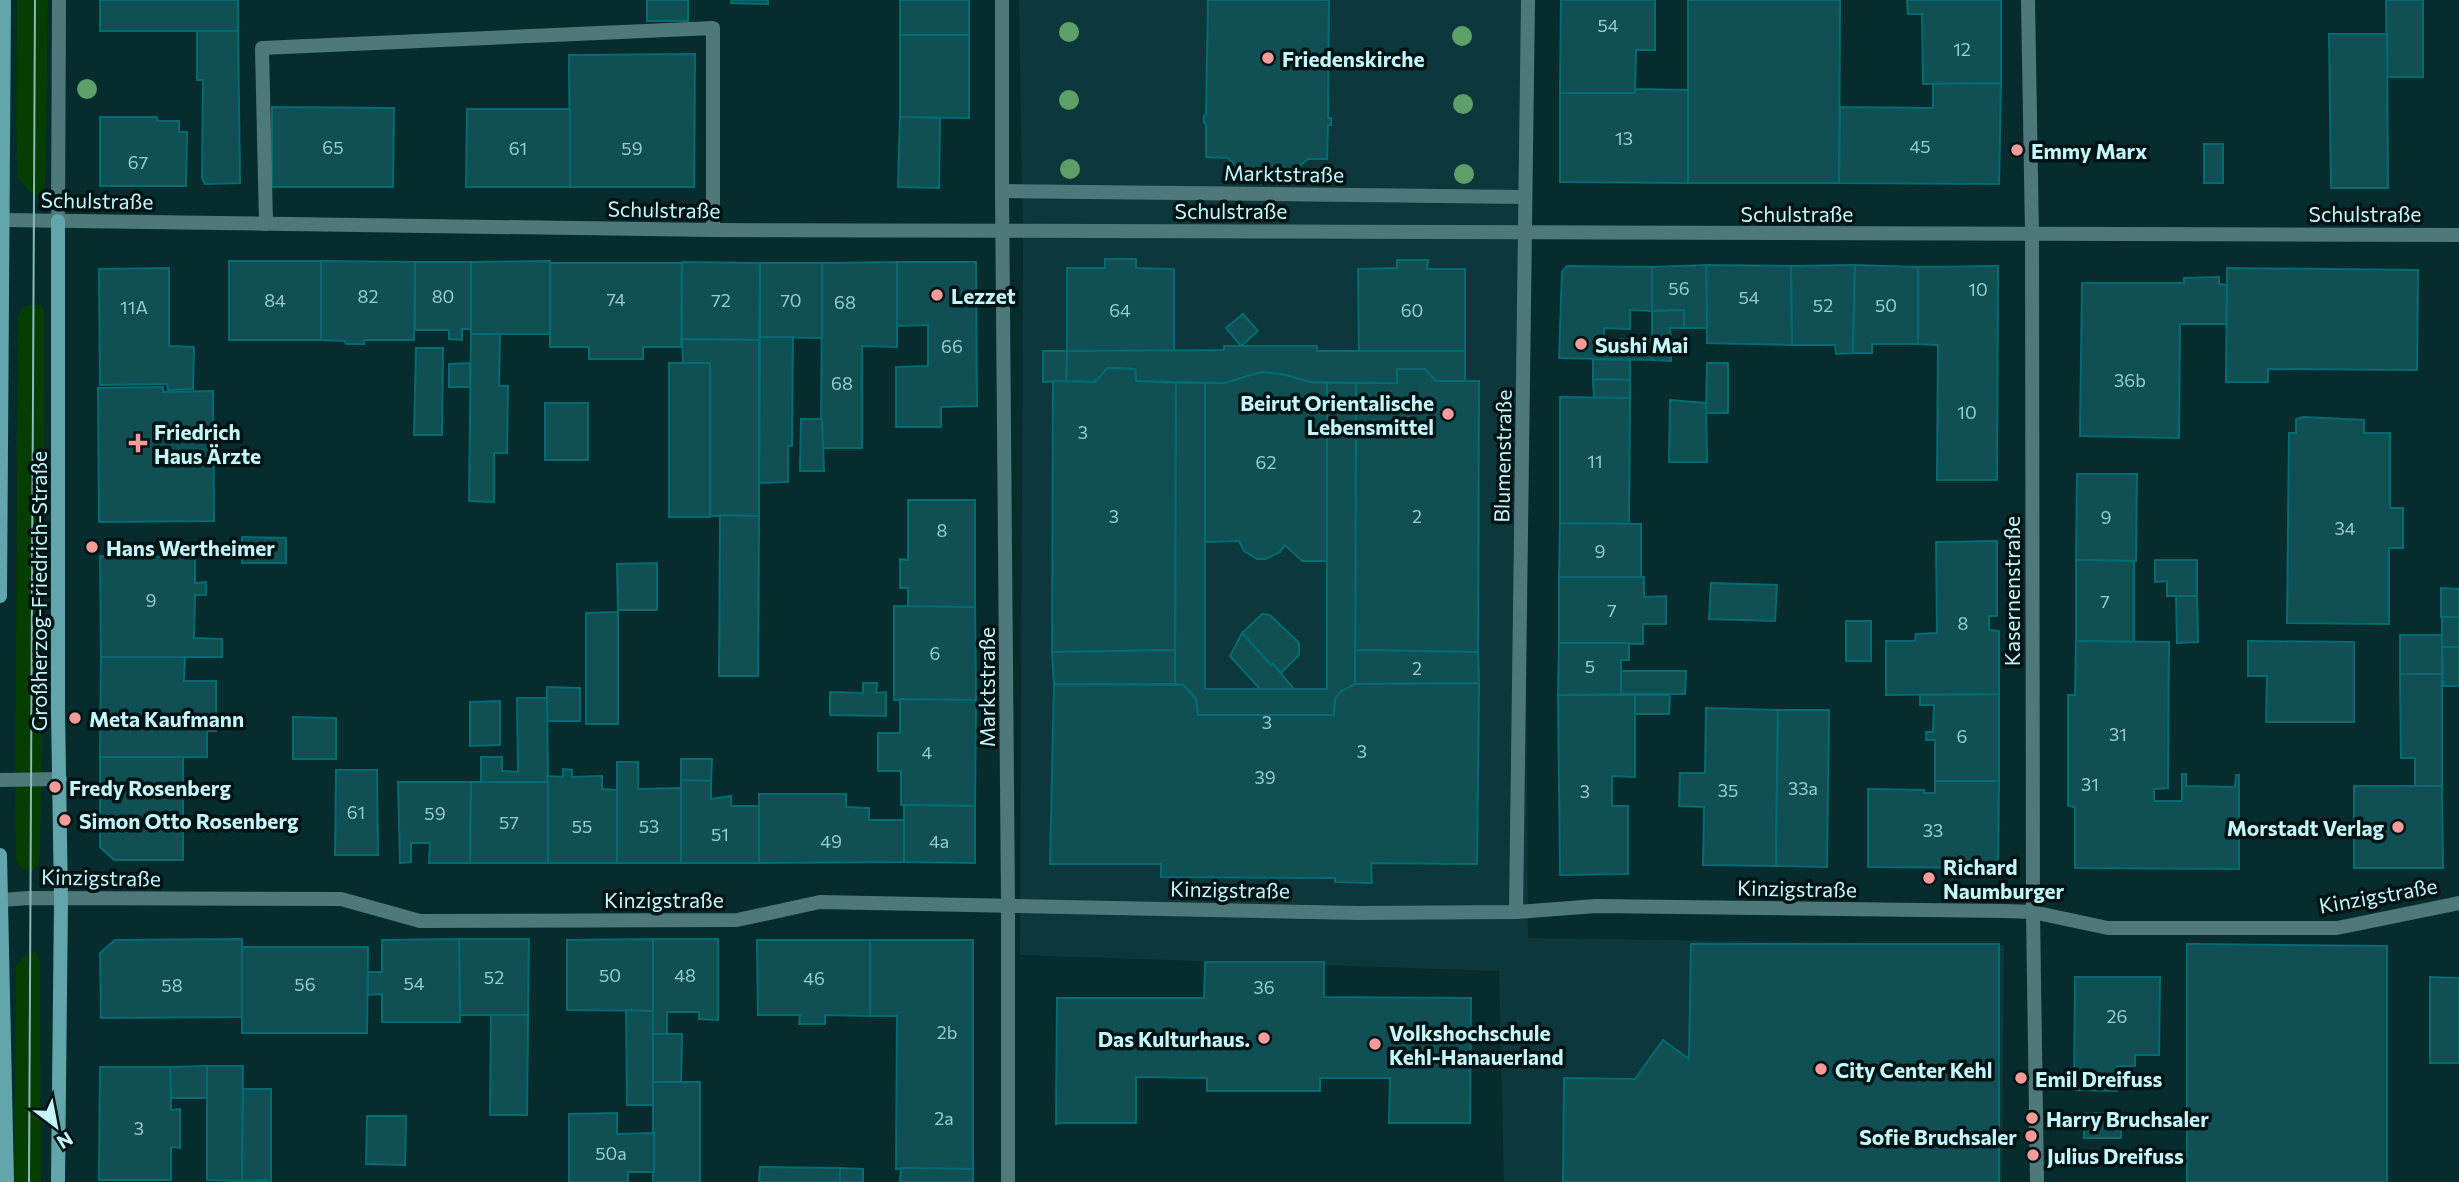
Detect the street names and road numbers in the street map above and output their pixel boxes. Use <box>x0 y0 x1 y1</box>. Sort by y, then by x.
street label: Marktstraße <box>1224 159 1344 187</box>
street label: Schulstraße <box>40 187 154 213</box>
street label: Schulstraße <box>607 196 721 222</box>
street label: Schulstraße <box>1175 198 1287 223</box>
street label: Schulstraße <box>1741 201 1853 226</box>
street label: Schulstraße <box>2309 201 2421 226</box>
street label: Blumenstraße <box>1488 389 1516 523</box>
street label: Großherzog-Friedrich-Straße <box>26 451 51 731</box>
street label: Kasernenstraße <box>1999 516 2024 666</box>
street label: Marktstraße <box>974 627 999 747</box>
street label: Kinzigstraße <box>41 863 161 891</box>
street label: Kinzigstraße <box>2317 872 2439 918</box>
street label: Kinzigstraße <box>1737 874 1857 902</box>
street label: Kinzigstraße <box>1170 875 1290 903</box>
street label: Kinzigstraße <box>604 887 724 912</box>

